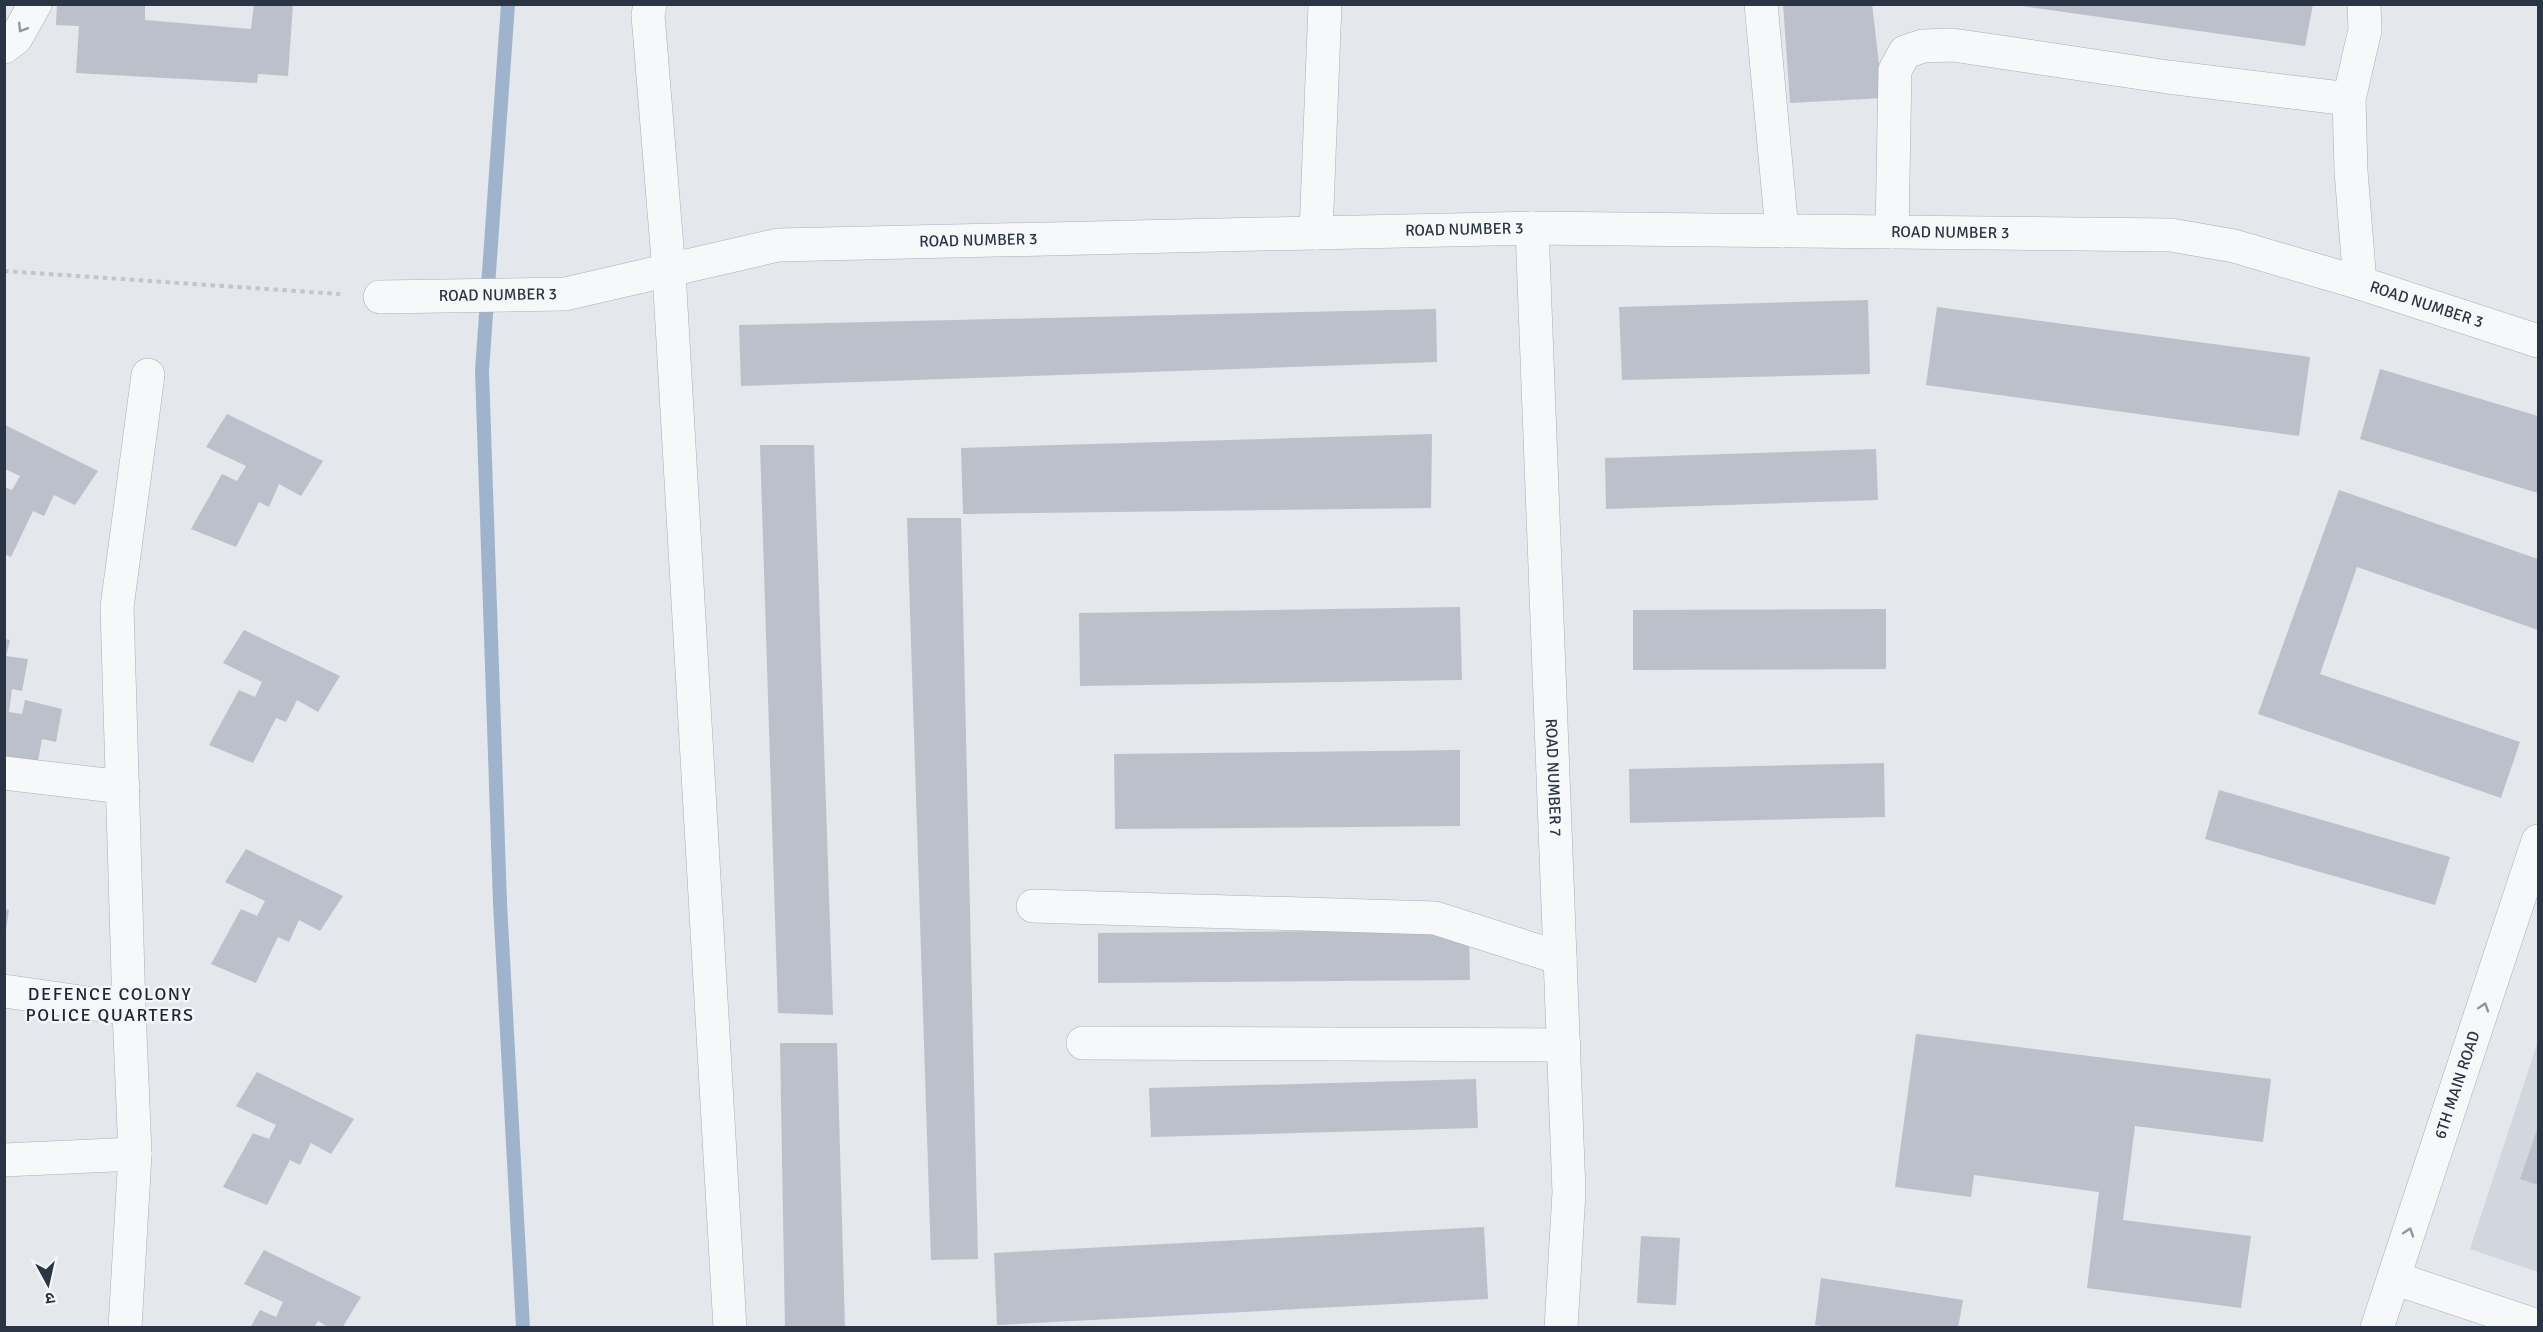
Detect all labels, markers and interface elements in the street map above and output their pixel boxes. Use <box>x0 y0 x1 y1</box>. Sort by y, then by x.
one-way arrow <box>18 22 30 32</box>
street label: ROAD NUMBER 3 <box>1405 218 1524 241</box>
street label: ROAD NUMBER 3 <box>1891 222 2009 243</box>
street label: ROAD NUMBER 3 <box>919 229 1038 252</box>
street label: ROAD NUMBER 3 <box>2367 277 2486 333</box>
street label: ROAD NUMBER 3 <box>439 284 557 306</box>
street label: ROAD NUMBER 7 <box>1541 718 1565 837</box>
district label: DEFENCE COLONY POLICE QUARTERS <box>26 983 194 1026</box>
one-way arrow <box>2476 1002 2489 1013</box>
street label: 6TH MAIN ROAD <box>2430 1028 2485 1142</box>
one-way arrow <box>2402 1227 2415 1238</box>
north arrow <box>18 1254 78 1314</box>
text: उ <box>43 1287 56 1309</box>

